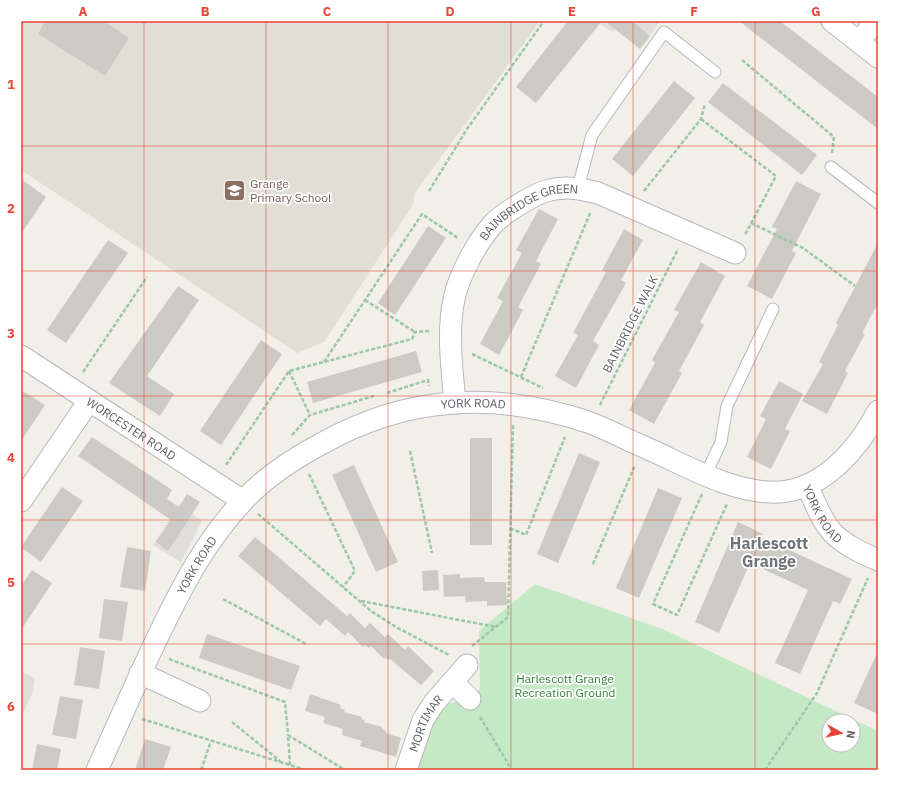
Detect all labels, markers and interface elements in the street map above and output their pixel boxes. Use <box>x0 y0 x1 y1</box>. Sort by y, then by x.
text: A <box>79 3 88 20</box>
text: B <box>201 3 210 20</box>
text: C <box>323 3 332 20</box>
text: D <box>445 3 455 20</box>
text: E <box>568 3 576 20</box>
text: F <box>690 3 698 20</box>
text: G <box>811 3 821 20</box>
text: 1 <box>7 76 15 93</box>
place label: Grange Primary School <box>250 176 331 205</box>
school or university icon: Grange Primary School <box>221 177 247 203</box>
street label: BAINBRIDGE GREEN <box>476 181 579 243</box>
text: 2 <box>7 200 15 217</box>
street label: BAINBRIDGE WALK <box>599 272 661 375</box>
text: 3 <box>7 325 15 342</box>
street label: WORCESTER ROAD <box>84 393 179 463</box>
street label: YORK ROAD <box>440 395 506 412</box>
text: 4 <box>7 449 15 466</box>
street label: YORK ROAD <box>800 482 846 546</box>
street label: YORK ROAD <box>173 533 220 596</box>
district label: Harlescott Grange <box>730 533 808 571</box>
text: 5 <box>7 574 15 591</box>
park label: Harlescott Grange Recreation Ground <box>514 671 616 700</box>
street label: MORTIMAR <box>405 691 446 754</box>
text: 6 <box>7 698 15 715</box>
north arrow <box>821 713 861 753</box>
text: N <box>843 729 858 739</box>

